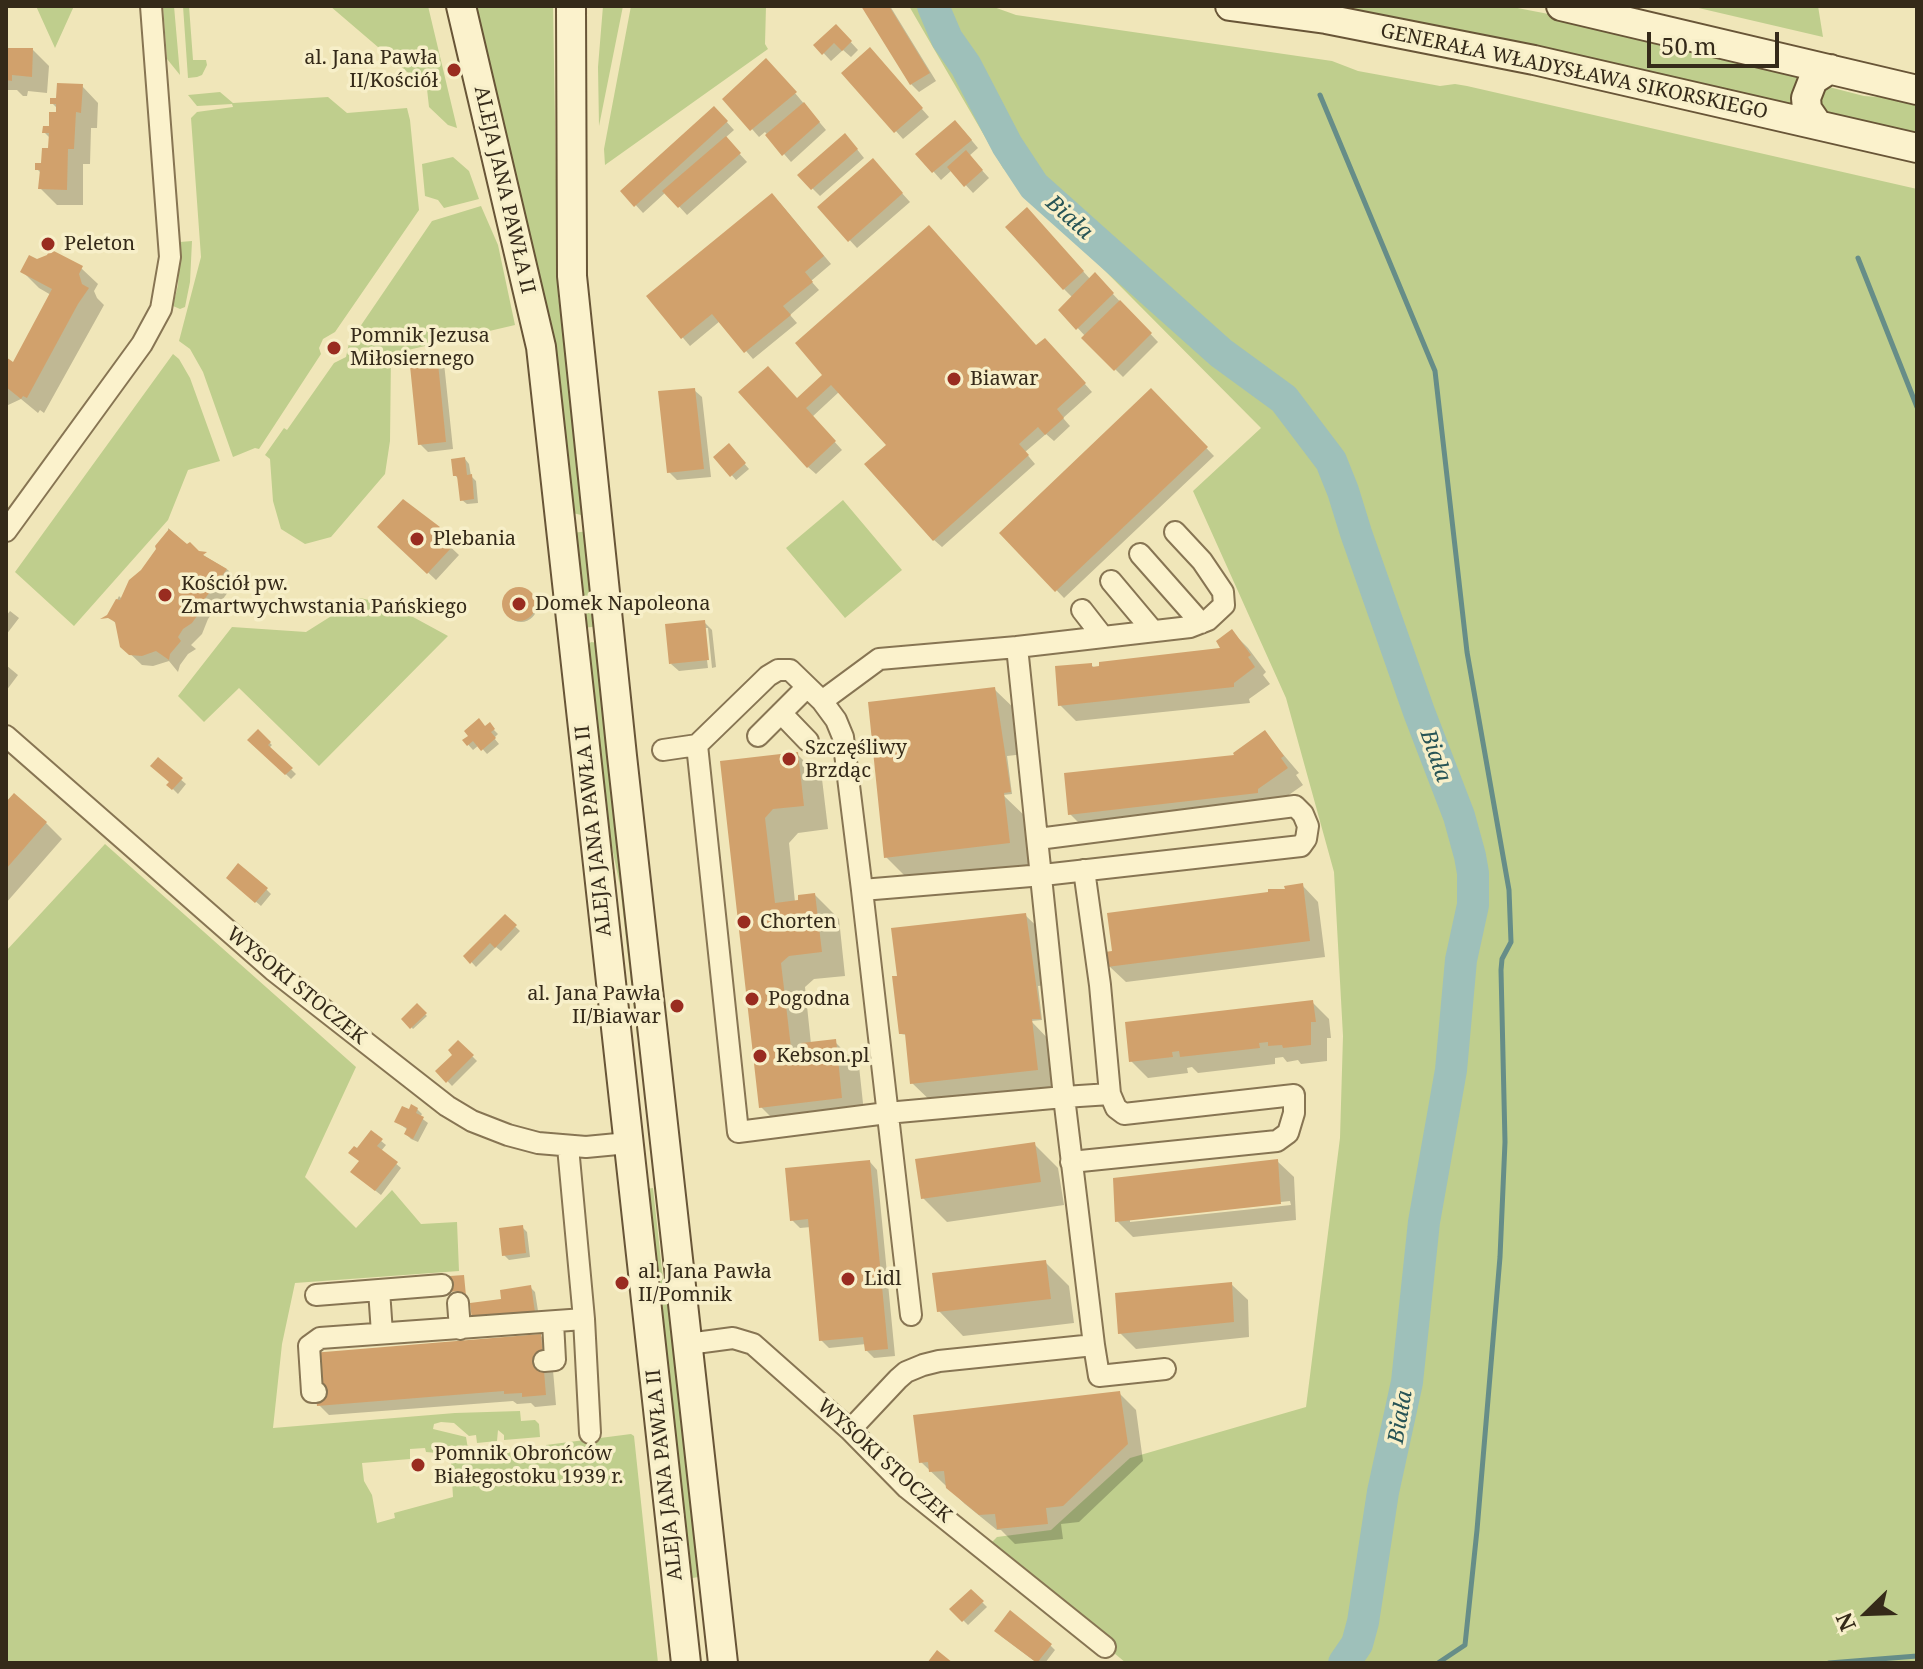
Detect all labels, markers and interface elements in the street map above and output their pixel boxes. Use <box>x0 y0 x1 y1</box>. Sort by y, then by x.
scale bar <box>1651 16 1783 66</box>
street label: GENERAŁA WŁADYSŁAWA SIKORSKIEGO <box>1378 19 1770 125</box>
text: 50 m <box>1661 29 1717 62</box>
place label: al. Jana Pawła II/Kościół <box>304 46 438 93</box>
marker: al. Jana Pawła II/Kościół <box>445 61 463 79</box>
street label: ALEJA JANA PAWŁA II <box>468 84 540 296</box>
water label: Biała <box>1040 190 1098 246</box>
place label: Peleton <box>64 232 135 256</box>
marker: Peleton <box>39 235 57 253</box>
place label: Pomnik Jezusa Miłosiernego <box>350 324 490 371</box>
marker: Pomnik Jezusa Miłosiernego <box>325 339 343 357</box>
place label: Biawar <box>970 367 1039 391</box>
marker: Biawar <box>945 370 963 388</box>
place label: Plebania <box>433 527 516 551</box>
marker: Plebania <box>408 530 426 548</box>
place label: Kościół pw. Zmartwychwstania Pańskiego <box>181 572 467 619</box>
marker: Kościół pw. Zmartwychwstania Pańskiego <box>156 586 174 604</box>
place label: Domek Napoleona <box>535 592 711 616</box>
marker: Domek Napoleona <box>510 595 528 613</box>
street label: ALEJA JANA PAWŁA II <box>571 724 617 938</box>
water label: Biała <box>1414 726 1456 786</box>
place label: Szczęśliwy Brzdąc <box>805 736 907 783</box>
marker: Szczęśliwy Brzdąc <box>780 750 798 768</box>
place label: Chorten <box>760 910 837 934</box>
marker: Chorten <box>735 913 753 931</box>
street label: WYSOKI STOCZEK <box>221 922 371 1050</box>
place label: al. Jana Pawła II/Biawar <box>527 982 661 1029</box>
place label: Pogodna <box>768 987 850 1011</box>
marker: Pogodna <box>743 990 761 1008</box>
marker: al. Jana Pawła II/Biawar <box>668 997 686 1015</box>
place label: Kebson.pl <box>776 1044 870 1068</box>
marker: Kebson.pl <box>751 1047 769 1065</box>
place label: al. Jana Pawła II/Pomnik <box>638 1260 772 1307</box>
place label: Lidl <box>864 1267 901 1291</box>
marker: Lidl <box>839 1270 857 1288</box>
marker: al. Jana Pawła II/Pomnik <box>613 1274 631 1292</box>
street label: ALEJA JANA PAWŁA II <box>642 1368 688 1582</box>
water label: Biała <box>1383 1388 1419 1446</box>
street label: WYSOKI STOCZEK <box>812 1394 956 1528</box>
place label: Pomnik Obrońców Białegostoku 1939 r. <box>434 1442 623 1489</box>
marker: Pomnik Obrońców Białegostoku 1939 r. <box>409 1456 427 1474</box>
north arrow <box>1827 1573 1907 1653</box>
text: N <box>1828 1609 1862 1636</box>

